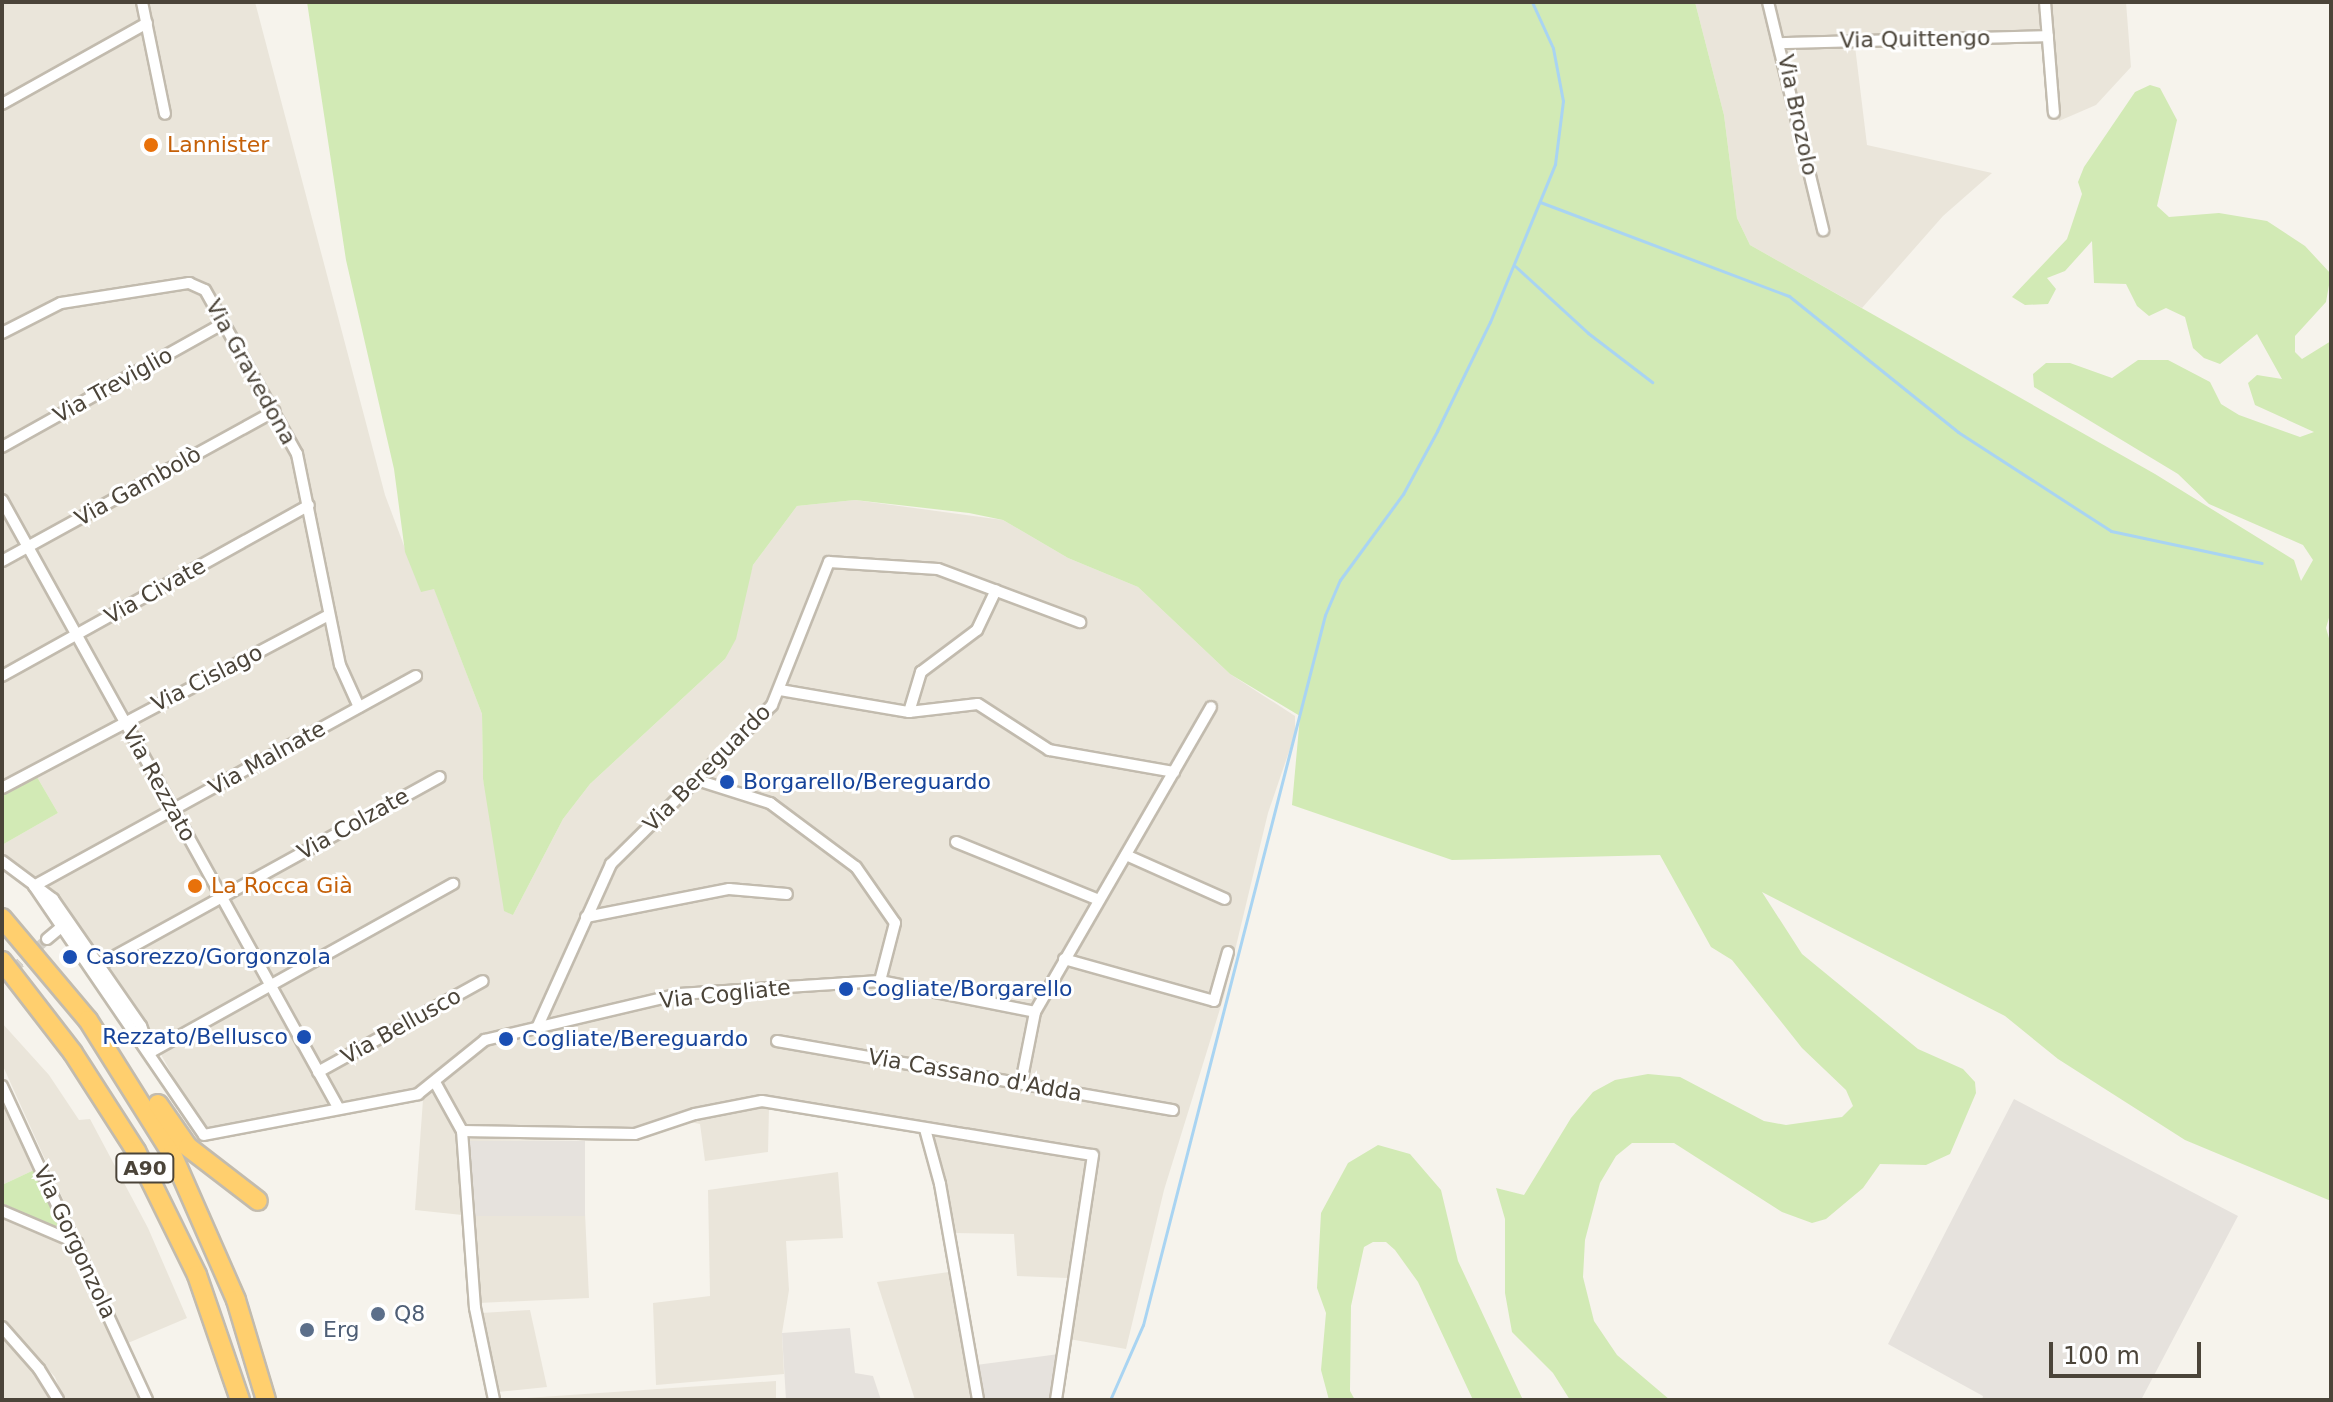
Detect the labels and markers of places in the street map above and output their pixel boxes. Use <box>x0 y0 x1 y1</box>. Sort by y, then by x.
place label: Lannister <box>167 132 269 158</box>
marker: Lannister <box>142 136 160 154</box>
place label: Borgarello/Bereguardo <box>743 769 991 795</box>
marker: Borgarello/Bereguardo <box>718 773 736 791</box>
place label: La Rocca Già <box>211 873 353 899</box>
marker: La Rocca Già <box>186 877 204 895</box>
place label: Casorezzo/Gorgonzola <box>86 944 331 970</box>
marker: Casorezzo/Gorgonzola <box>61 948 79 966</box>
place label: Cogliate/Borgarello <box>862 976 1073 1002</box>
marker: Cogliate/Borgarello <box>837 980 855 998</box>
place label: Rezzato/Bellusco <box>102 1024 288 1050</box>
place label: Cogliate/Bereguardo <box>522 1026 748 1052</box>
marker: Rezzato/Bellusco <box>295 1028 313 1046</box>
marker: Cogliate/Bereguardo <box>497 1030 515 1048</box>
place label: Q8 <box>394 1301 425 1327</box>
marker: Q8 <box>369 1305 387 1323</box>
place label: Erg <box>323 1317 360 1343</box>
marker: Erg <box>298 1321 316 1339</box>

